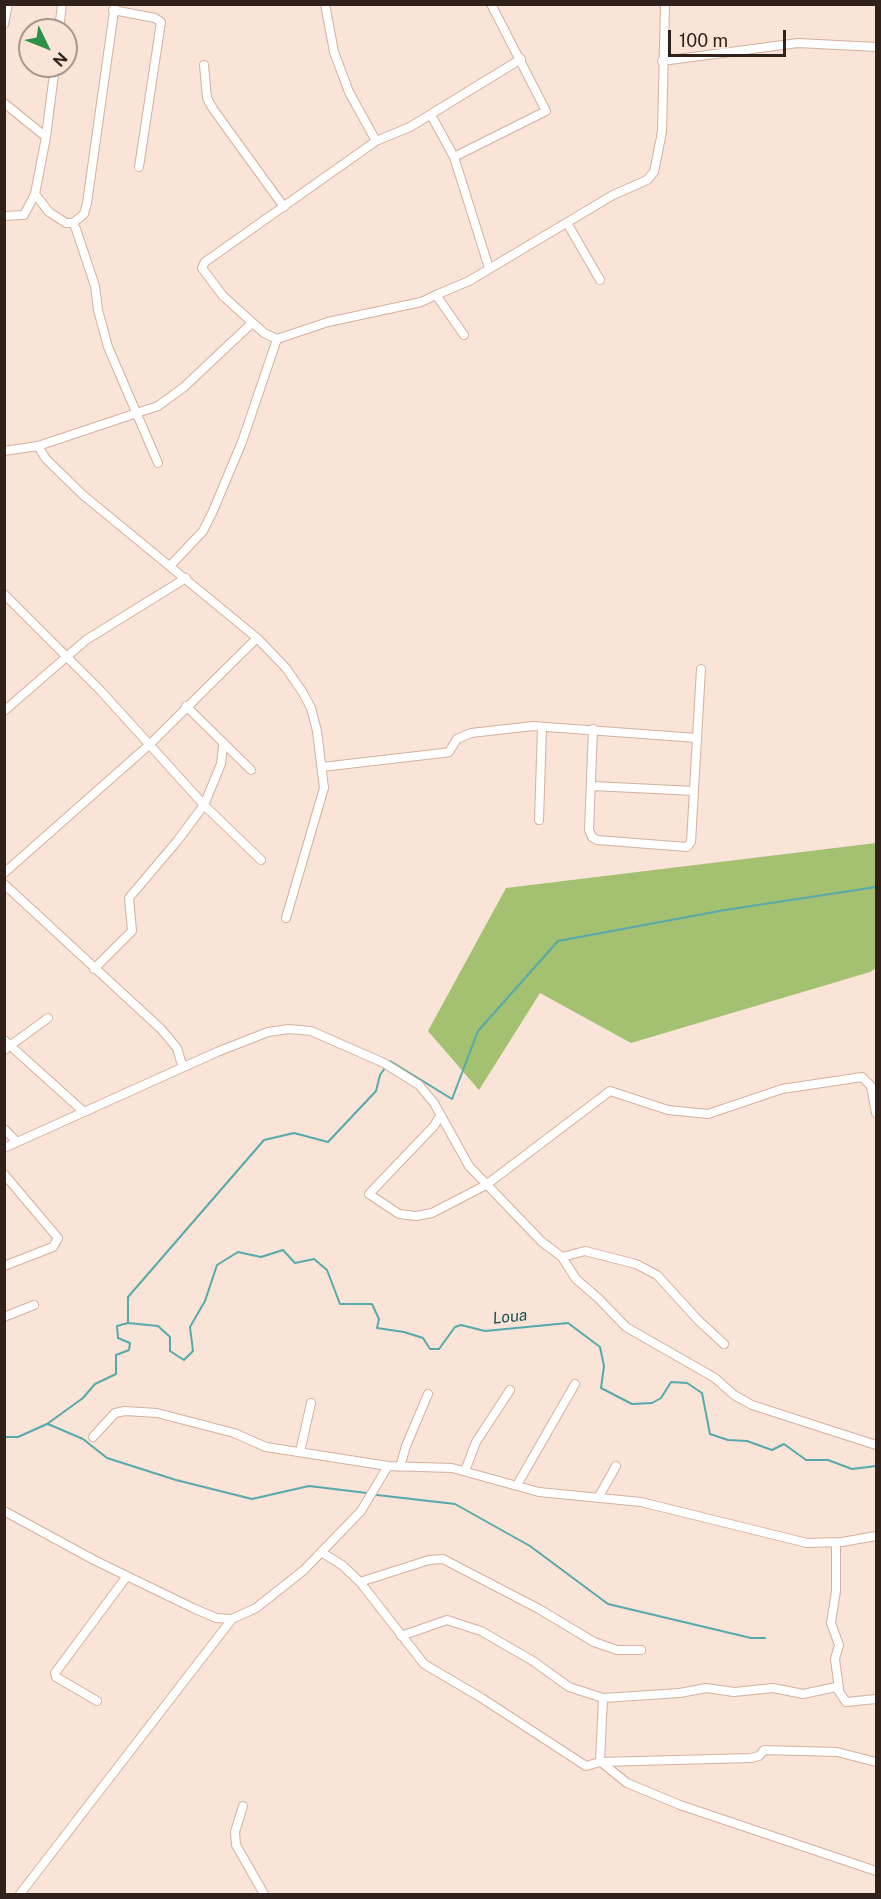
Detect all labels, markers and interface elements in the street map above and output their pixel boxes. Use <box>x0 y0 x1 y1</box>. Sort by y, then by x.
north arrow <box>18 18 78 78</box>
scale bar <box>671 18 790 56</box>
text: 100 m <box>679 30 728 51</box>
text: N <box>49 48 71 70</box>
water label: Loua <box>492 1306 528 1328</box>

